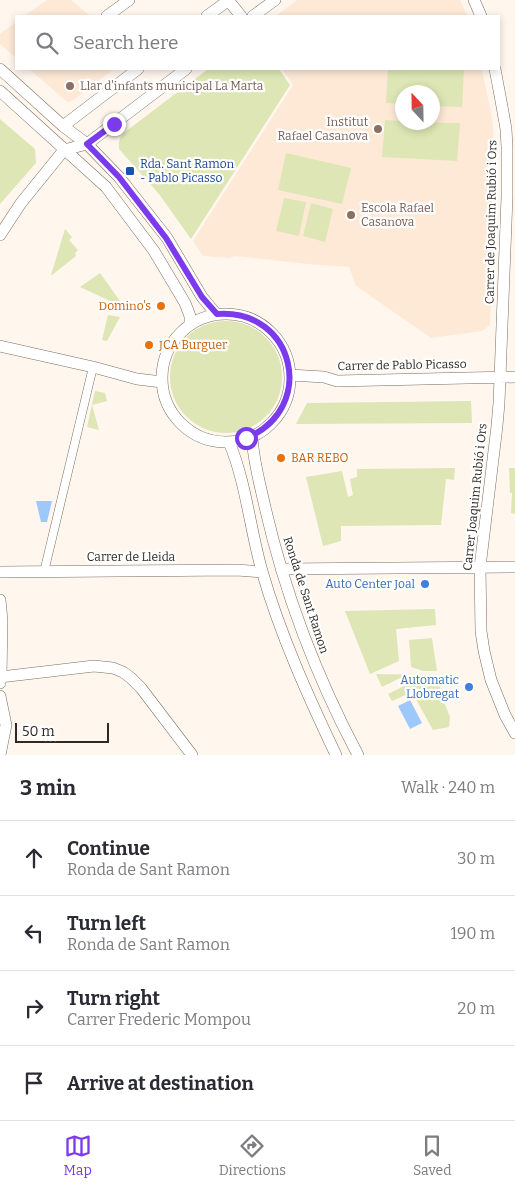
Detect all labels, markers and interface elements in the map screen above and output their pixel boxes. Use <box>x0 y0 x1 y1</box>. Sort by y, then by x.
search box <box>15 15 500 70</box>
icon: search <box>33 29 61 57</box>
text: Search here <box>73 31 178 54</box>
place label: Llar d'infants municipal La Marta <box>80 79 264 93</box>
marker: Llar d'infants municipal La Marta <box>64 80 76 92</box>
north arrow <box>395 85 440 130</box>
route end <box>103 113 126 136</box>
place label: Institut Rafael Casanova <box>277 115 369 143</box>
marker: Institut Rafael Casanova <box>372 123 384 135</box>
street label: Carrer de Joaquim Rubió i Ors <box>483 140 499 304</box>
place label: Rda. Sant Ramon - Pablo Picasso <box>140 157 235 185</box>
marker: Rda. Sant Ramon - Pablo Picasso <box>124 165 136 177</box>
place label: Escola Rafael Casanova <box>361 201 435 229</box>
marker: Escola Rafael Casanova <box>345 209 357 221</box>
place label: Domino's <box>99 299 151 313</box>
marker: Domino's <box>155 300 167 312</box>
place label: JCA Burguer <box>158 338 228 352</box>
marker: JCA Burguer <box>143 339 155 351</box>
street label: Carrer de Pablo Picasso <box>337 357 467 373</box>
street label: Carrer Joaquim Rubió i Ors <box>460 422 490 571</box>
route start <box>235 427 258 450</box>
place label: BAR REBO <box>291 451 349 465</box>
marker: BAR REBO <box>275 452 287 464</box>
street label: Ronda de Sant Ramon <box>280 535 332 656</box>
street label: Carrer de Lleida <box>87 550 176 564</box>
place label: Auto Center Joal <box>325 577 416 591</box>
marker: Auto Center Joal <box>419 578 431 590</box>
place label: Automatic Llobregat <box>400 673 460 701</box>
marker: Automatic Llobregat <box>463 681 475 693</box>
scale bar <box>15 720 109 743</box>
text: 50 m <box>22 723 55 740</box>
text: 3 min <box>20 775 76 801</box>
text: Walk · 240 m <box>401 778 495 797</box>
text: Continue <box>67 837 150 860</box>
icon: ahead <box>20 844 48 872</box>
text: 30 m <box>457 849 495 868</box>
text: Ronda de Sant Ramon <box>67 860 230 879</box>
text: Turn left <box>67 912 146 935</box>
icon: left <box>20 919 48 947</box>
text: 190 m <box>450 924 495 943</box>
text: Ronda de Sant Ramon <box>67 935 230 954</box>
text: Turn right <box>67 987 160 1010</box>
icon: right <box>20 994 48 1022</box>
text: 20 m <box>458 999 495 1018</box>
text: Carrer Frederic Mompou <box>67 1010 251 1029</box>
icon: arrive <box>20 1069 48 1097</box>
text: Arrive at destination <box>67 1072 254 1095</box>
tab: Map <box>63 1132 92 1179</box>
tab: Directions <box>219 1132 286 1179</box>
tab: Saved <box>413 1132 452 1179</box>

